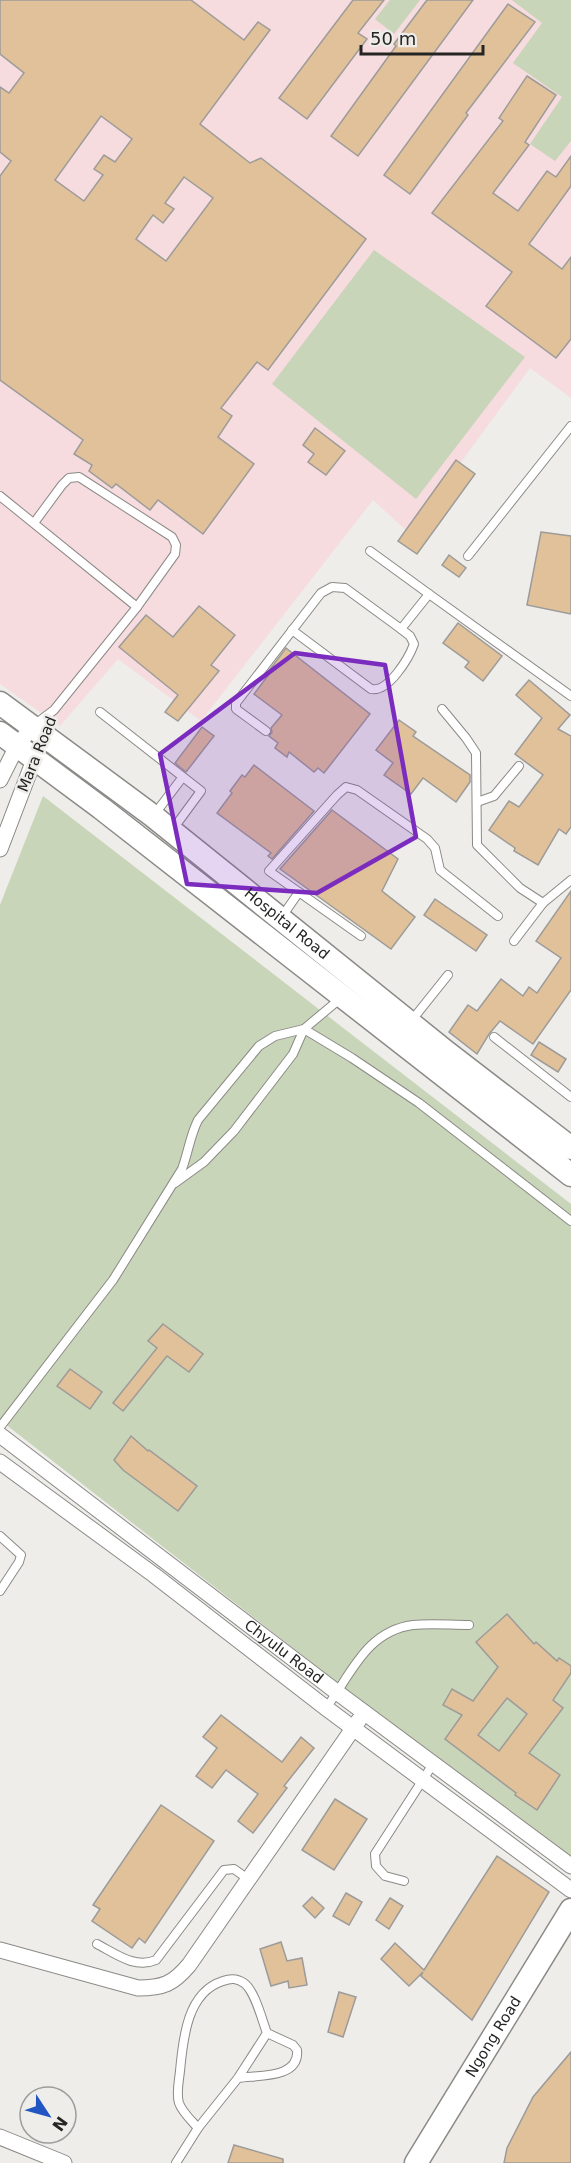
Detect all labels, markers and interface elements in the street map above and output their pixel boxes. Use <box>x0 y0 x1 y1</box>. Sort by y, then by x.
scale bar <box>361 18 482 56</box>
text: 50 m <box>370 28 416 49</box>
street label: Mara Road <box>14 714 60 794</box>
street label: Hospital Road <box>241 884 333 963</box>
street label: Chyulu Road <box>241 1616 327 1687</box>
street label: Ngong Road <box>462 1993 525 2080</box>
north arrow <box>18 2085 78 2145</box>
text: N <box>48 2113 71 2135</box>

